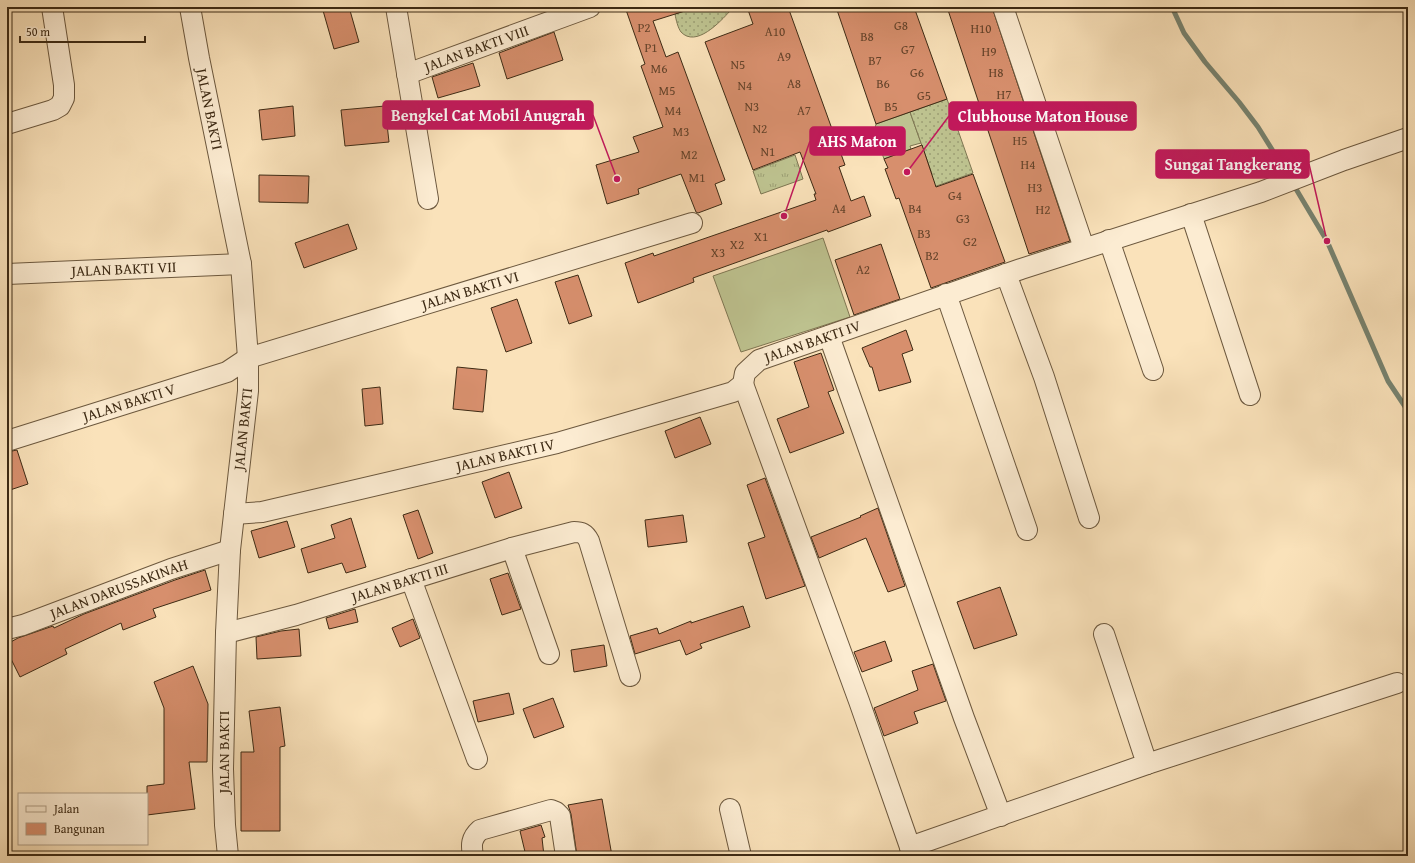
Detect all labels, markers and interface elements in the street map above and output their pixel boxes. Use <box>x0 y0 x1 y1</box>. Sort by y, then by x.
house number: G8 <box>894 16 908 35</box>
scale bar <box>20 18 145 44</box>
house number: P2 <box>637 18 651 37</box>
street label: JALAN BAKTI VIII <box>419 19 532 78</box>
house number: H10 <box>970 19 992 38</box>
house number: A10 <box>765 22 785 41</box>
text: 50 m <box>26 23 50 40</box>
house number: B8 <box>860 27 874 46</box>
house number: P1 <box>644 38 658 57</box>
house number: G7 <box>901 40 915 59</box>
house number: H9 <box>982 42 996 61</box>
house number: A9 <box>777 47 791 66</box>
house number: B7 <box>868 51 882 70</box>
house number: N5 <box>731 55 745 74</box>
house number: M6 <box>651 59 667 78</box>
house number: G6 <box>910 63 924 82</box>
house number: H8 <box>989 63 1003 82</box>
street label: JALAN BAKTI <box>191 64 228 152</box>
house number: A8 <box>787 74 801 93</box>
house number: B6 <box>876 74 890 93</box>
house number: N4 <box>738 76 752 95</box>
house number: M5 <box>659 81 675 100</box>
house number: H7 <box>997 85 1011 104</box>
house number: G5 <box>917 86 931 105</box>
house number: N3 <box>745 97 759 116</box>
house number: B5 <box>884 97 898 116</box>
callout: Bengkel Cat Mobil Anugrah <box>383 101 593 129</box>
house number: M4 <box>665 101 681 120</box>
house number: A7 <box>797 101 811 120</box>
callout: Clubhouse Maton House <box>949 102 1136 130</box>
text: Bengkel Cat Mobil Anugrah <box>391 103 586 127</box>
text: Clubhouse Maton House <box>958 104 1128 128</box>
house number: N2 <box>753 119 767 138</box>
house number: M3 <box>673 122 689 141</box>
callout: AHS Maton <box>810 127 905 155</box>
text: AHS Maton <box>817 129 897 153</box>
house number: H5 <box>1013 131 1027 150</box>
house number: N1 <box>761 142 775 161</box>
house number: M2 <box>681 145 697 164</box>
callout: Sungai Tangkerang <box>1156 150 1309 178</box>
text: Sungai Tangkerang <box>1165 152 1302 176</box>
house number: H4 <box>1021 155 1035 174</box>
house number: M1 <box>689 168 705 187</box>
house number: H3 <box>1028 178 1042 197</box>
house number: G4 <box>948 186 962 205</box>
house number: A4 <box>832 199 846 218</box>
house number: B4 <box>908 199 922 218</box>
house number: H2 <box>1036 200 1050 219</box>
house number: G3 <box>956 209 970 228</box>
house number: B3 <box>917 224 931 243</box>
house number: X1 <box>754 227 768 246</box>
house number: G2 <box>963 232 977 251</box>
house number: X2 <box>730 235 744 254</box>
house number: X3 <box>711 243 725 262</box>
house number: B2 <box>925 246 939 265</box>
street label: JALAN BAKTI VII <box>69 256 177 281</box>
house number: A2 <box>856 260 870 279</box>
street label: JALAN BAKTI VI <box>417 265 521 315</box>
street label: JALAN BAKTI IV <box>759 314 864 368</box>
street label: JALAN BAKTI V <box>78 378 178 427</box>
street label: JALAN BAKTI <box>228 387 257 473</box>
street label: JALAN BAKTI IV <box>452 433 557 477</box>
street label: JALAN DARUSSAKINAH <box>45 553 190 625</box>
street label: JALAN BAKTI III <box>347 557 451 608</box>
street label: JALAN BAKTI <box>213 711 234 795</box>
legend <box>18 793 148 845</box>
text: Jalan <box>52 800 79 817</box>
text: Bangunan <box>54 820 105 837</box>

